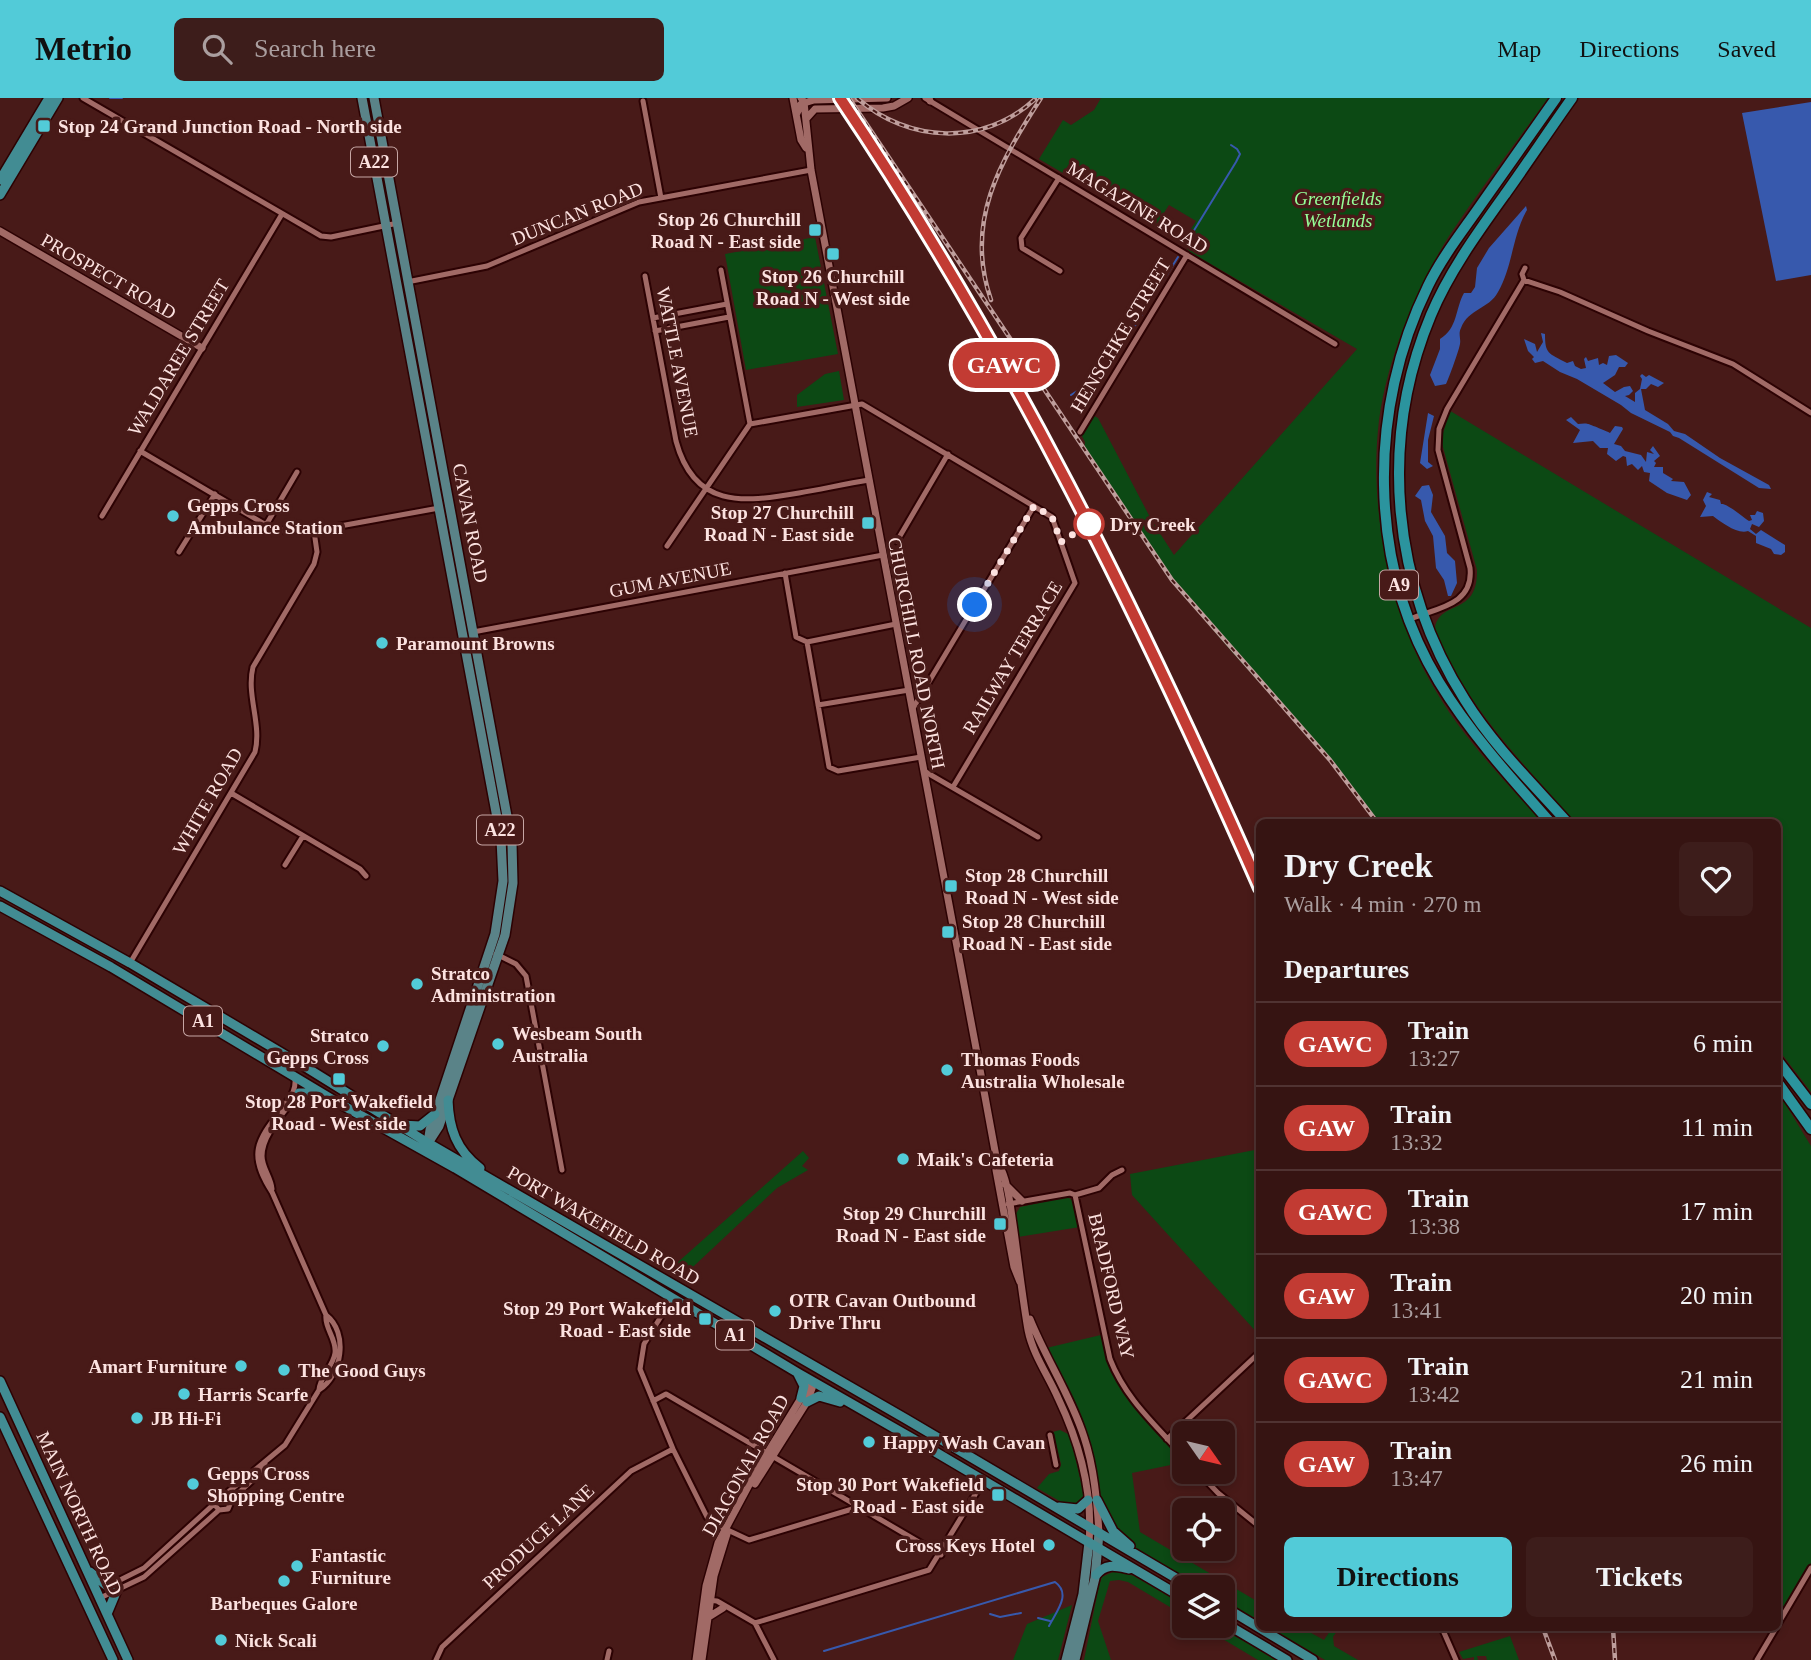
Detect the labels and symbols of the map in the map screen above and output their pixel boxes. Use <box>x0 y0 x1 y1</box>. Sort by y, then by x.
place label: Stop 24 Grand Junction Road - North side <box>58 116 402 137</box>
marker: Stop 24 Grand Junction Road - North side <box>36 118 52 134</box>
road number: A22 <box>351 148 397 176</box>
street label: MAGAZINE ROAD <box>1064 157 1212 258</box>
street label: DUNCAN ROAD <box>508 178 646 249</box>
park label: Greenfields Wetlands <box>1294 188 1382 231</box>
place label: Stop 26 Churchill Road N - East side <box>651 209 801 252</box>
marker: Stop 26 Churchill Road N - East side <box>807 222 823 238</box>
street label: PROSPECT ROAD <box>38 229 180 324</box>
marker: Stop 26 Churchill Road N - West side <box>825 246 841 262</box>
street label: HENSCHKE STREET <box>1066 254 1175 416</box>
place label: Stop 26 Churchill Road N - West side <box>756 266 910 309</box>
street label: WALDAREE STREET <box>123 275 234 439</box>
street label: WATTLE AVENUE <box>653 285 702 439</box>
line badge: GAWC <box>955 342 1053 388</box>
street label: CAVAN ROAD <box>449 462 492 585</box>
place label: Gepps Cross Ambulance Station <box>187 495 343 538</box>
place label: Stop 27 Churchill Road N - East side <box>704 502 854 545</box>
marker: Gepps Cross Ambulance Station <box>165 508 181 524</box>
marker: Dry Creek <box>1074 509 1104 539</box>
place label: Dry Creek <box>1110 514 1196 535</box>
marker: Stop 27 Churchill Road N - East side <box>860 515 876 531</box>
street label: CHURCHILL ROAD NORTH <box>884 535 949 771</box>
street label: GUM AVENUE <box>607 557 733 602</box>
road number: A9 <box>1380 570 1418 600</box>
street label: RAILWAY TERRACE <box>958 577 1066 738</box>
your location <box>957 587 992 622</box>
place label: Paramount Browns <box>396 633 555 654</box>
marker: Paramount Browns <box>374 635 390 651</box>
street label: WHITE ROAD <box>168 744 246 858</box>
road number: A22 <box>477 816 523 844</box>
place label: Stop 28 Churchill Road N - West side <box>965 865 1119 908</box>
marker: Stop 28 Churchill Road N - West side <box>943 878 959 894</box>
place label: Stop 28 Churchill Road N - East side <box>962 911 1112 954</box>
marker: Stop 28 Churchill Road N - East side <box>940 924 956 940</box>
place label: Stratco Administration <box>431 963 556 1006</box>
marker: Stratco Administration <box>409 976 425 992</box>
road number: A1 <box>184 1006 222 1036</box>
place label: Wesbeam South Australia <box>512 1023 643 1066</box>
place label: Stratco Gepps Cross <box>266 1025 369 1068</box>
marker: Wesbeam South Australia <box>490 1036 506 1052</box>
marker: Stratco Gepps Cross <box>375 1038 391 1054</box>
place label: Thomas Foods Australia Wholesale <box>961 1049 1125 1092</box>
marker: Thomas Foods Australia Wholesale <box>939 1062 955 1078</box>
marker: Stop 28 Port Wakefield Road - West side <box>331 1071 347 1087</box>
place label: Stop 28 Port Wakefield Road - West side <box>245 1091 433 1134</box>
place label: Maik's Cafeteria <box>917 1149 1054 1170</box>
marker: Maik's Cafeteria <box>895 1151 911 1167</box>
street label: PORT WAKEFIELD ROAD <box>504 1162 704 1289</box>
place label: Stop 29 Churchill Road N - East side <box>836 1203 986 1246</box>
street label: BRADFORD WAY <box>1084 1211 1139 1362</box>
marker: Stop 29 Churchill Road N - East side <box>992 1216 1008 1232</box>
place label: OTR Cavan Outbound Drive Thru <box>789 1290 976 1333</box>
place label: Stop 29 Port Wakefield Road - East side <box>503 1298 691 1341</box>
marker: OTR Cavan Outbound Drive Thru <box>767 1303 783 1319</box>
marker: Stop 29 Port Wakefield Road - East side <box>697 1311 713 1327</box>
road number: A1 <box>716 1320 754 1350</box>
place label: Amart Furniture <box>89 1356 227 1377</box>
marker: Amart Furniture <box>233 1358 249 1374</box>
place label: The Good Guys <box>298 1360 426 1381</box>
marker: The Good Guys <box>276 1362 292 1378</box>
place label: Harris Scarfe <box>198 1384 308 1405</box>
marker: Harris Scarfe <box>176 1386 192 1402</box>
street label: DIAGONAL ROAD <box>698 1391 793 1539</box>
place label: JB Hi-Fi <box>151 1408 221 1429</box>
marker: JB Hi-Fi <box>129 1410 145 1426</box>
north arrow <box>1172 1421 1236 1484</box>
street label: MAIN NORTH ROAD <box>32 1428 127 1598</box>
place label: Happy Wash Cavan <box>883 1432 1046 1453</box>
marker: Happy Wash Cavan <box>861 1434 877 1450</box>
place label: Gepps Cross Shopping Centre <box>207 1463 344 1506</box>
place label: Stop 30 Port Wakefield Road - East side <box>796 1474 984 1517</box>
marker: Gepps Cross Shopping Centre <box>185 1476 201 1492</box>
street label: PRODUCE LANE <box>478 1480 598 1593</box>
marker: Stop 30 Port Wakefield Road - East side <box>990 1487 1006 1503</box>
place label: Cross Keys Hotel <box>895 1535 1035 1556</box>
marker: Cross Keys Hotel <box>1041 1537 1057 1553</box>
place label: Fantastic Furniture <box>311 1545 391 1588</box>
marker: Fantastic Furniture <box>289 1558 305 1574</box>
marker: Barbeques Galore <box>276 1573 292 1589</box>
place label: Barbeques Galore <box>211 1593 357 1614</box>
place label: Nick Scali <box>235 1630 317 1651</box>
marker: Nick Scali <box>213 1632 229 1648</box>

